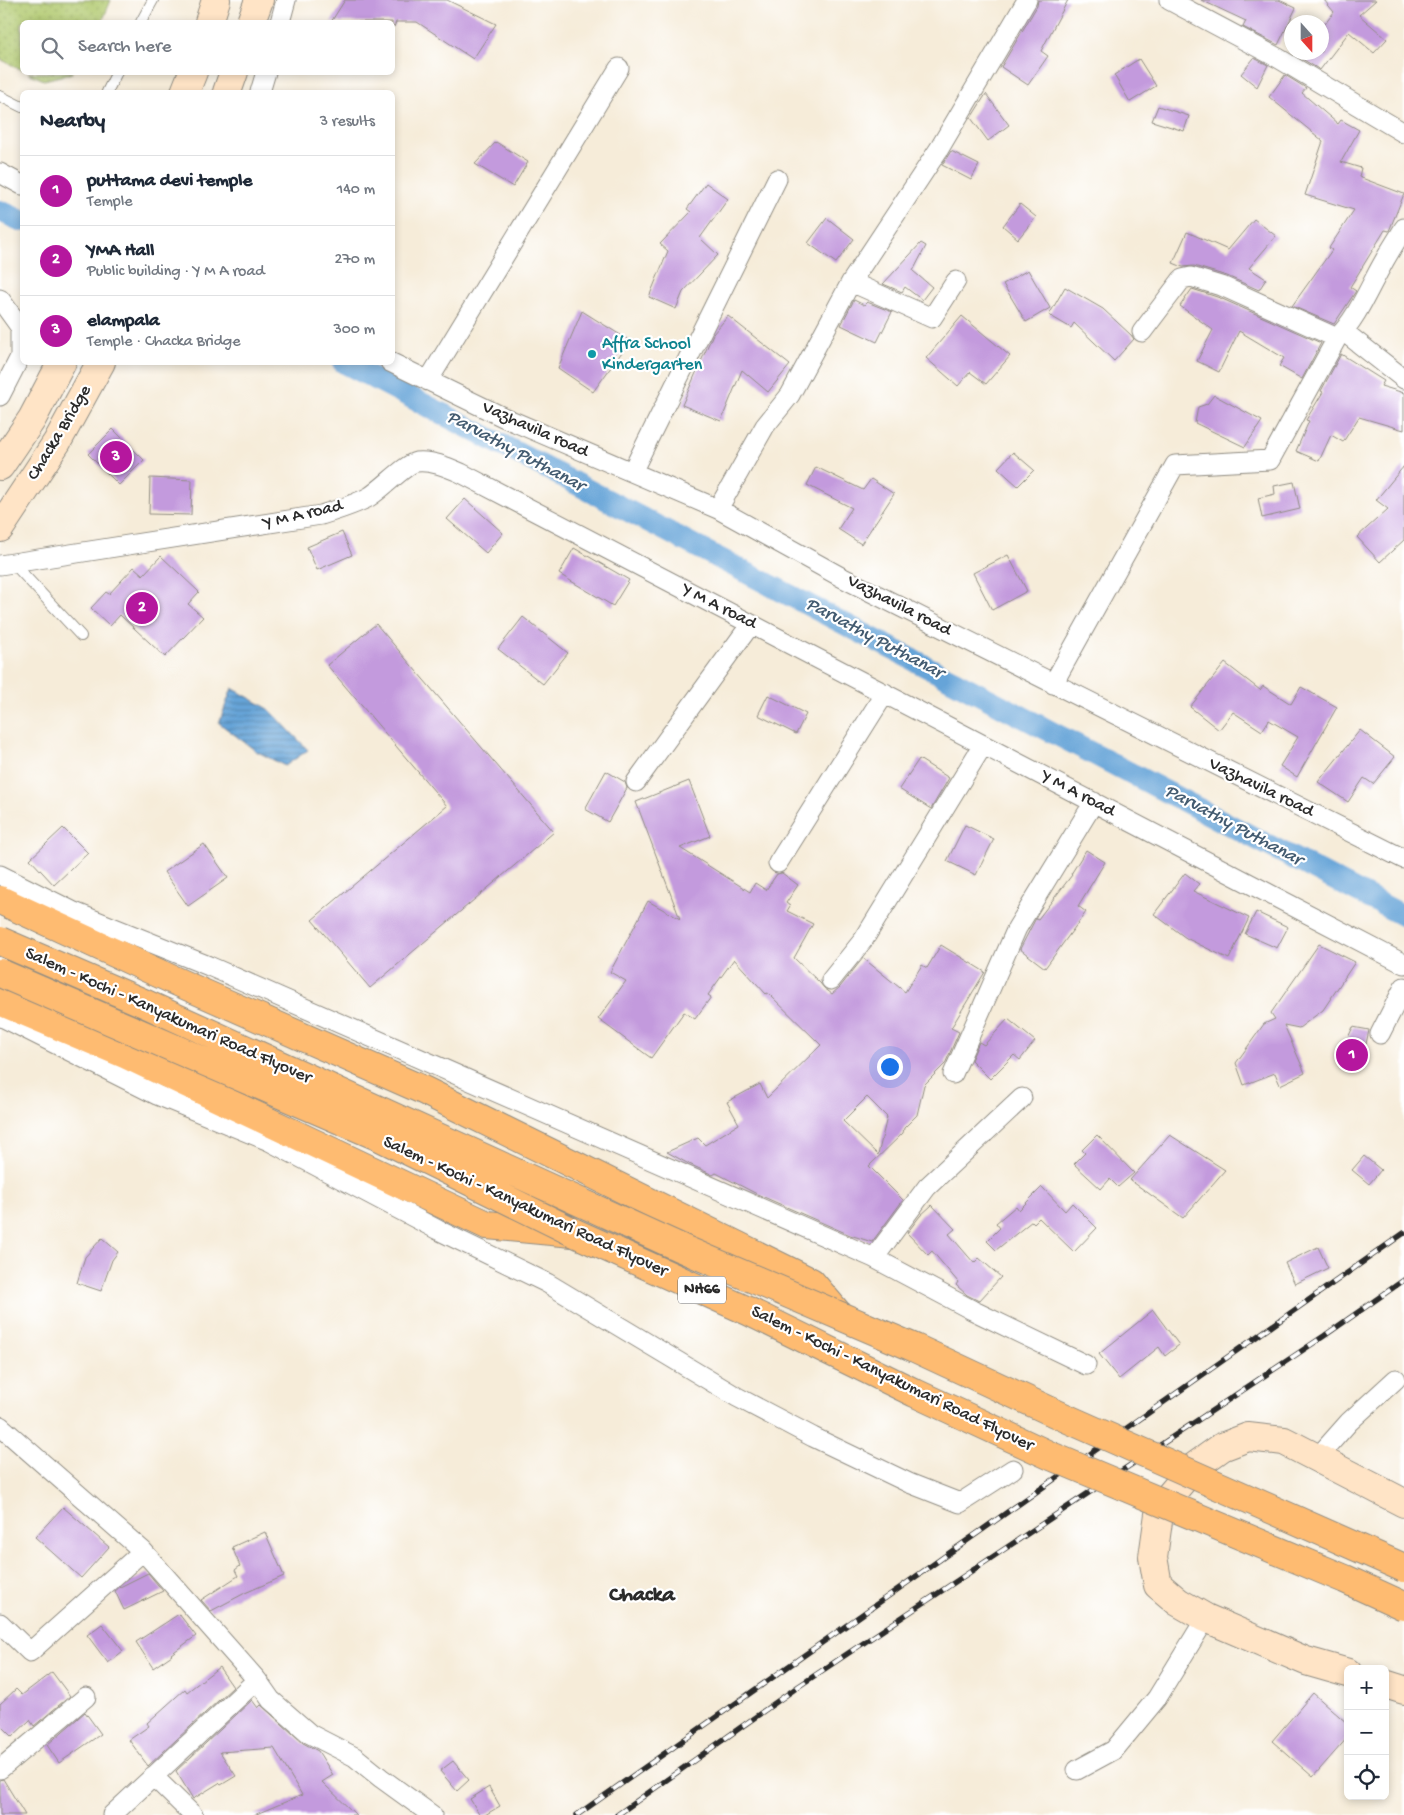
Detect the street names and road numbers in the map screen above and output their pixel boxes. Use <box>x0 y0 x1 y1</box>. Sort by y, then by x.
street label: Chacka Bridge <box>23 381 97 484</box>
street label: Vazhavila road <box>478 397 593 463</box>
street label: Y M A road <box>259 495 346 535</box>
street label: Vazhavila road <box>843 570 956 642</box>
street label: Y M A road <box>677 578 761 635</box>
street label: Vazhavila road <box>1204 753 1318 823</box>
street label: Y M A road <box>1036 765 1120 823</box>
street label: Salem - Kochi - Kanyakumari Road Flyover <box>22 943 316 1090</box>
street label: Salem - Kochi - Kanyakumari Road Flyover <box>379 1132 672 1283</box>
road number: NH66 <box>678 1276 726 1304</box>
street label: Salem - Kochi - Kanyakumari Road Flyover <box>747 1301 1038 1457</box>

